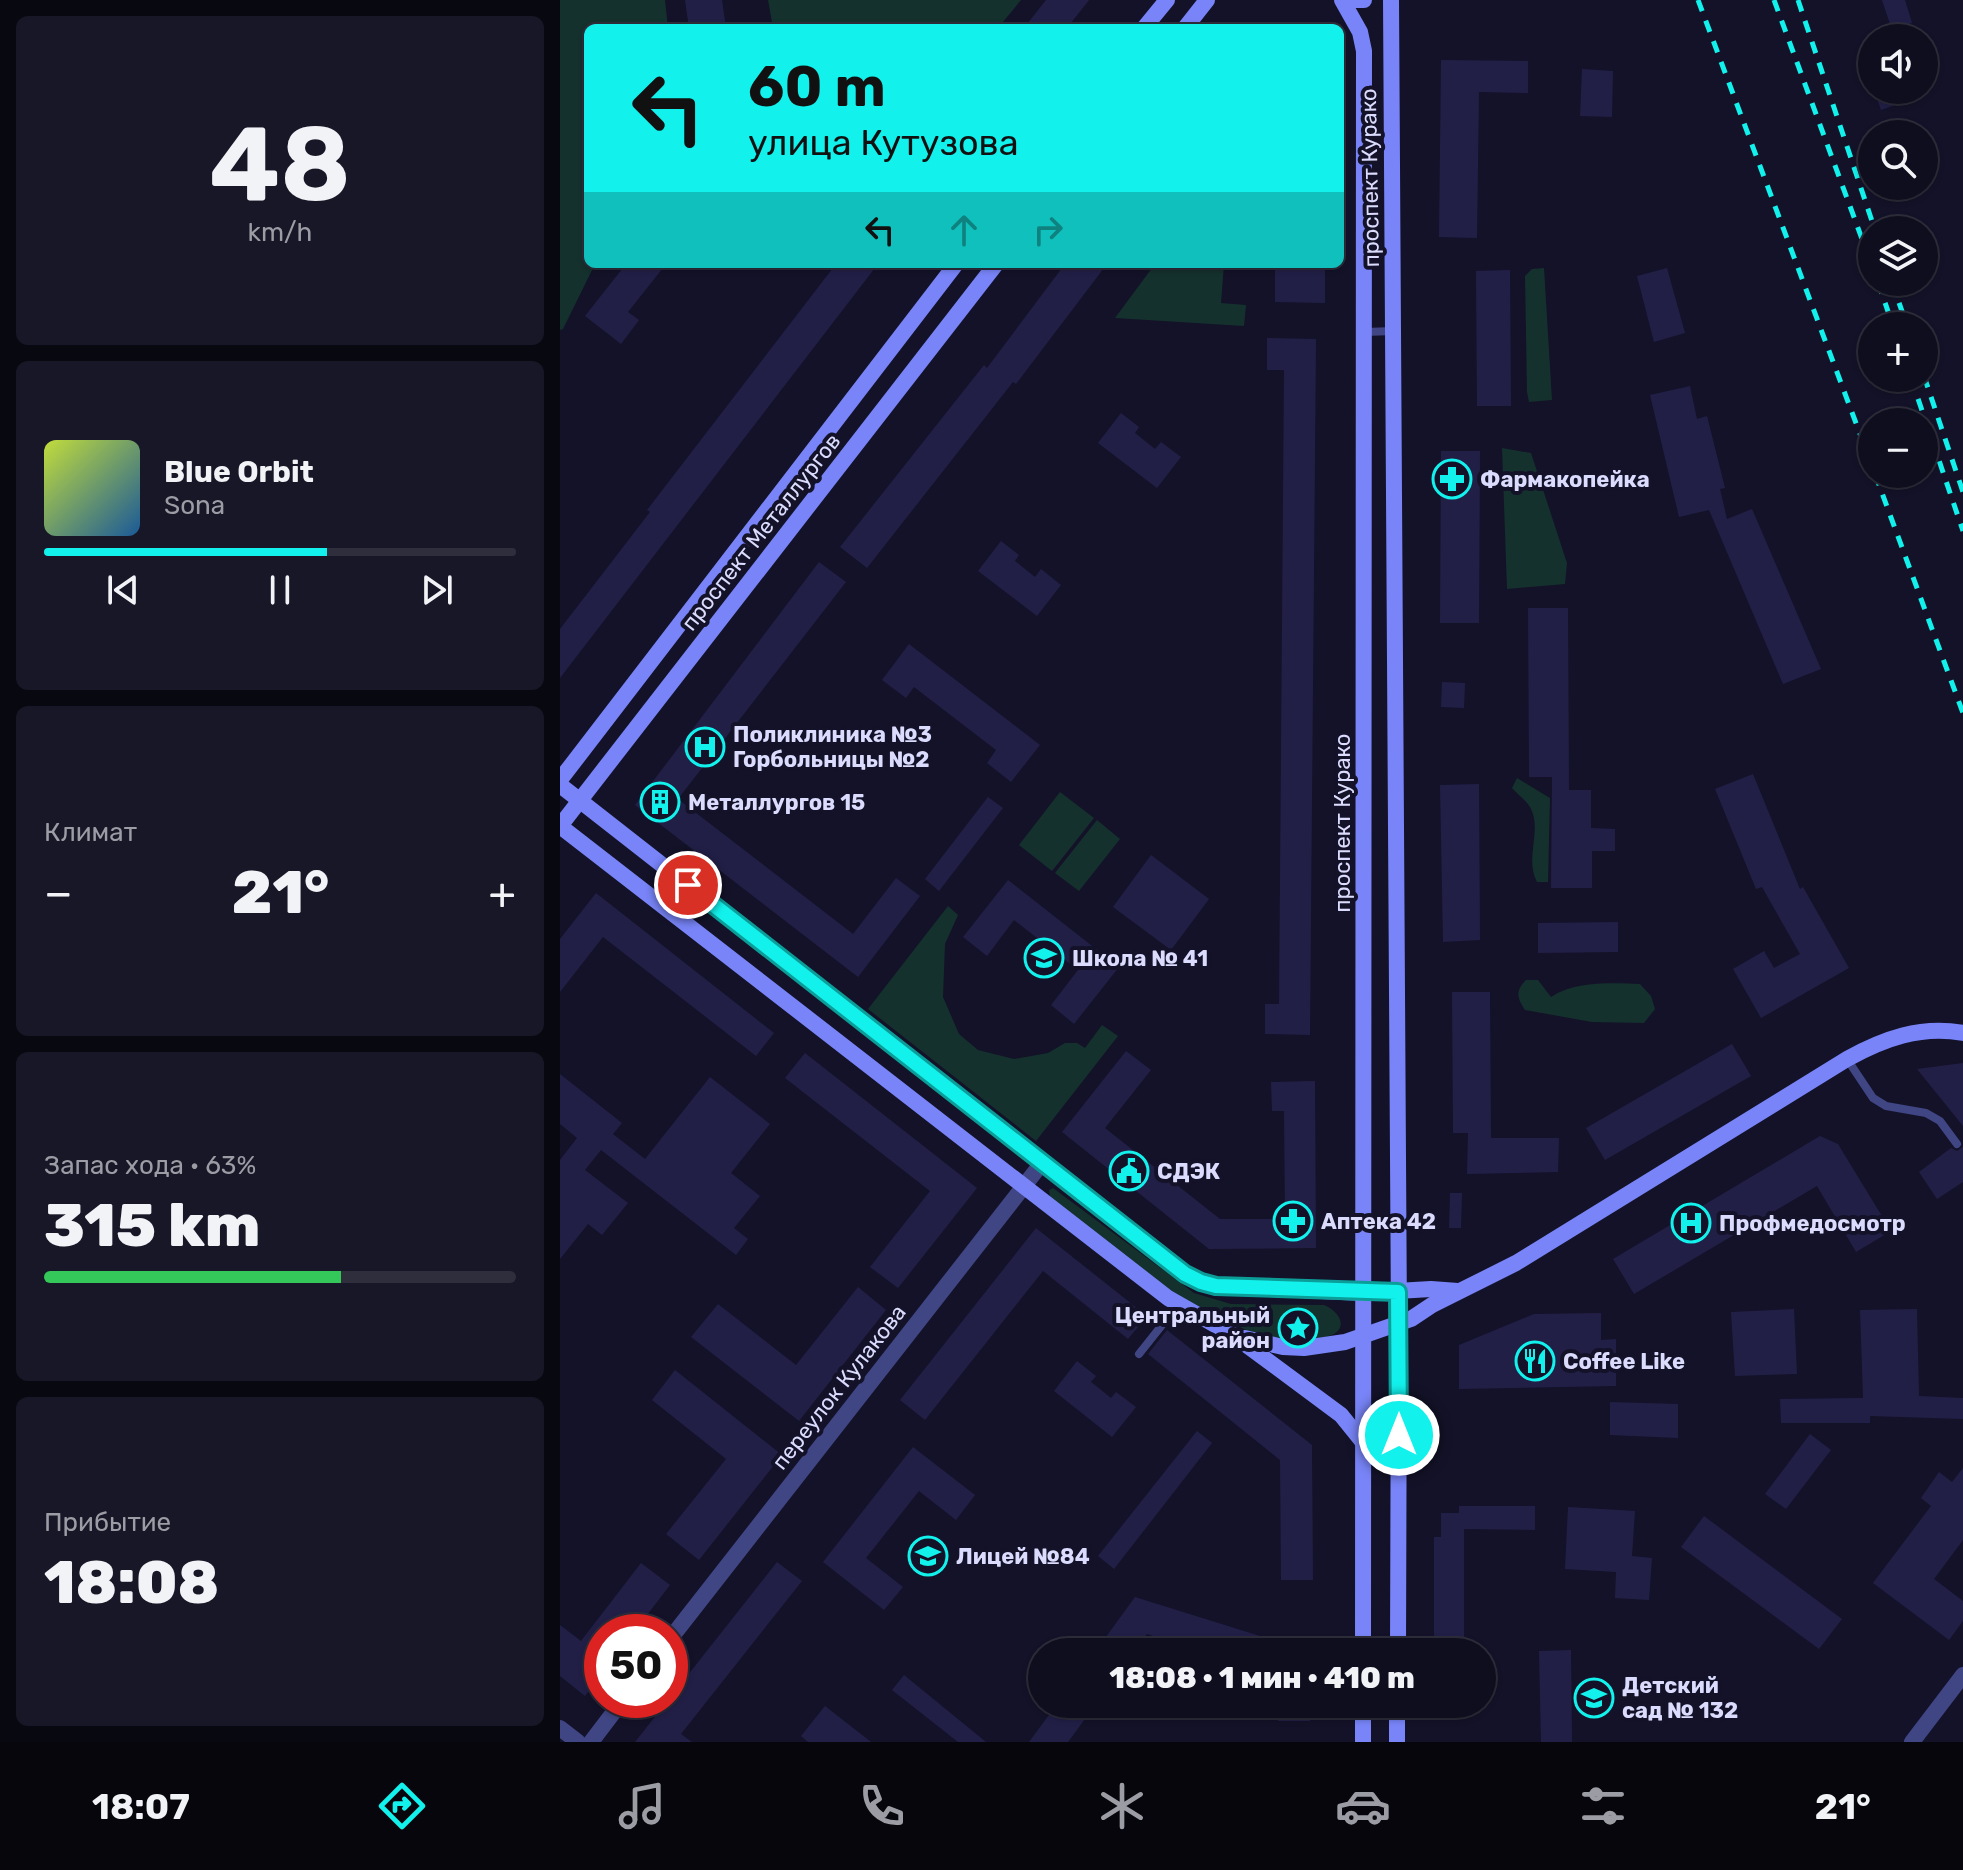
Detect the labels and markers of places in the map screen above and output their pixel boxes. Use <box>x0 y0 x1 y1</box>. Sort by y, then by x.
pharmacy icon: Фармакопейка <box>1431 458 1473 500</box>
place label: Фармакопейка <box>1480 466 1650 493</box>
place label: Поликлиника №3 Горбольницы №2 <box>733 721 932 773</box>
hospital icon: Поликлиника №3 Горбольницы №2 <box>684 726 726 768</box>
building icon: Металлургов 15 <box>639 781 681 823</box>
place label: Металлургов 15 <box>688 789 865 816</box>
pin <box>654 851 722 919</box>
school or university icon: Школа № 41 <box>1023 937 1065 979</box>
place label: Школа № 41 <box>1072 945 1208 972</box>
public building icon: СДЭК <box>1108 1150 1150 1192</box>
place label: СДЭК <box>1157 1158 1220 1185</box>
pharmacy icon: Аптека 42 <box>1272 1200 1314 1242</box>
hospital icon: Профмедосмотр <box>1670 1202 1712 1244</box>
place label: Аптека 42 <box>1321 1208 1436 1235</box>
place label: Профмедосмотр <box>1719 1210 1906 1237</box>
place label: Центральный район <box>1115 1302 1270 1354</box>
place icon: Центральный район <box>1277 1307 1319 1349</box>
restaurant icon: Coffee Like <box>1514 1340 1556 1382</box>
place label: Coffee Like <box>1563 1348 1685 1375</box>
school or university icon: Лицей №84 <box>907 1535 949 1577</box>
place label: Лицей №84 <box>956 1543 1090 1570</box>
place label: Детский сад № 132 <box>1622 1672 1738 1724</box>
school or university icon: Детский сад № 132 <box>1573 1677 1615 1719</box>

